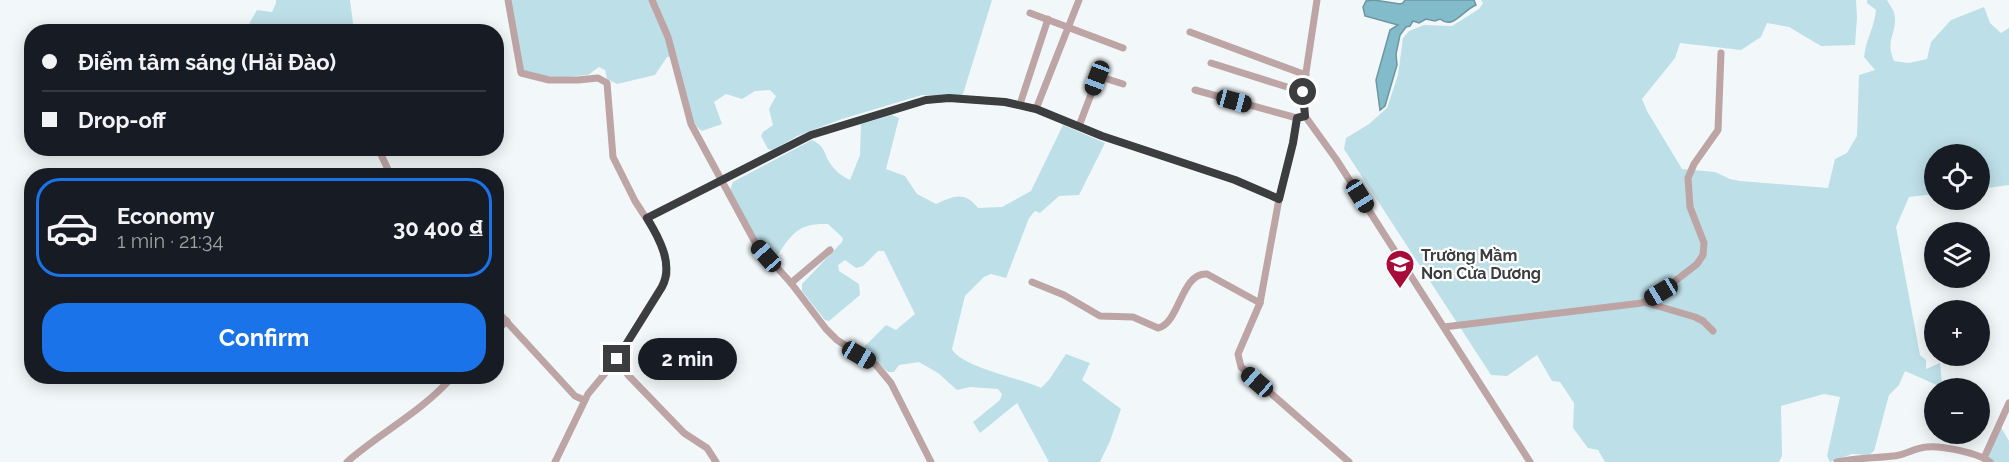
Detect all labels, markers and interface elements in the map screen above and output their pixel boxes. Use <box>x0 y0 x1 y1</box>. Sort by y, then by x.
text: Điểm tâm sáng (Hải Đào) <box>78 49 336 75</box>
car <box>1082 58 1112 98</box>
route start <box>1289 78 1316 105</box>
car <box>1214 88 1254 114</box>
text: Drop-off <box>78 107 166 133</box>
map controls <box>1924 144 1990 444</box>
button: locate <box>1924 144 1990 210</box>
car <box>1343 176 1377 216</box>
icon: car <box>45 201 99 255</box>
text: Economy <box>117 203 215 229</box>
text: 30 400 ₫ <box>393 215 483 241</box>
button: layers <box>1924 222 1990 288</box>
text: 1 min · 21:34 <box>117 229 223 253</box>
car <box>747 237 785 275</box>
place label: Trường Mầm Non Cửa Dương <box>1421 246 1541 283</box>
school or university icon: Trường Mầm Non Cửa Dương <box>1384 248 1416 290</box>
car <box>1641 275 1681 309</box>
button: + <box>1924 300 1990 366</box>
button: Confirm <box>42 303 486 372</box>
callout: 2 min <box>638 338 737 380</box>
car <box>839 338 879 372</box>
route end <box>603 345 630 372</box>
text: 2 min <box>662 347 713 371</box>
car <box>1238 363 1276 401</box>
button: − <box>1924 378 1990 444</box>

